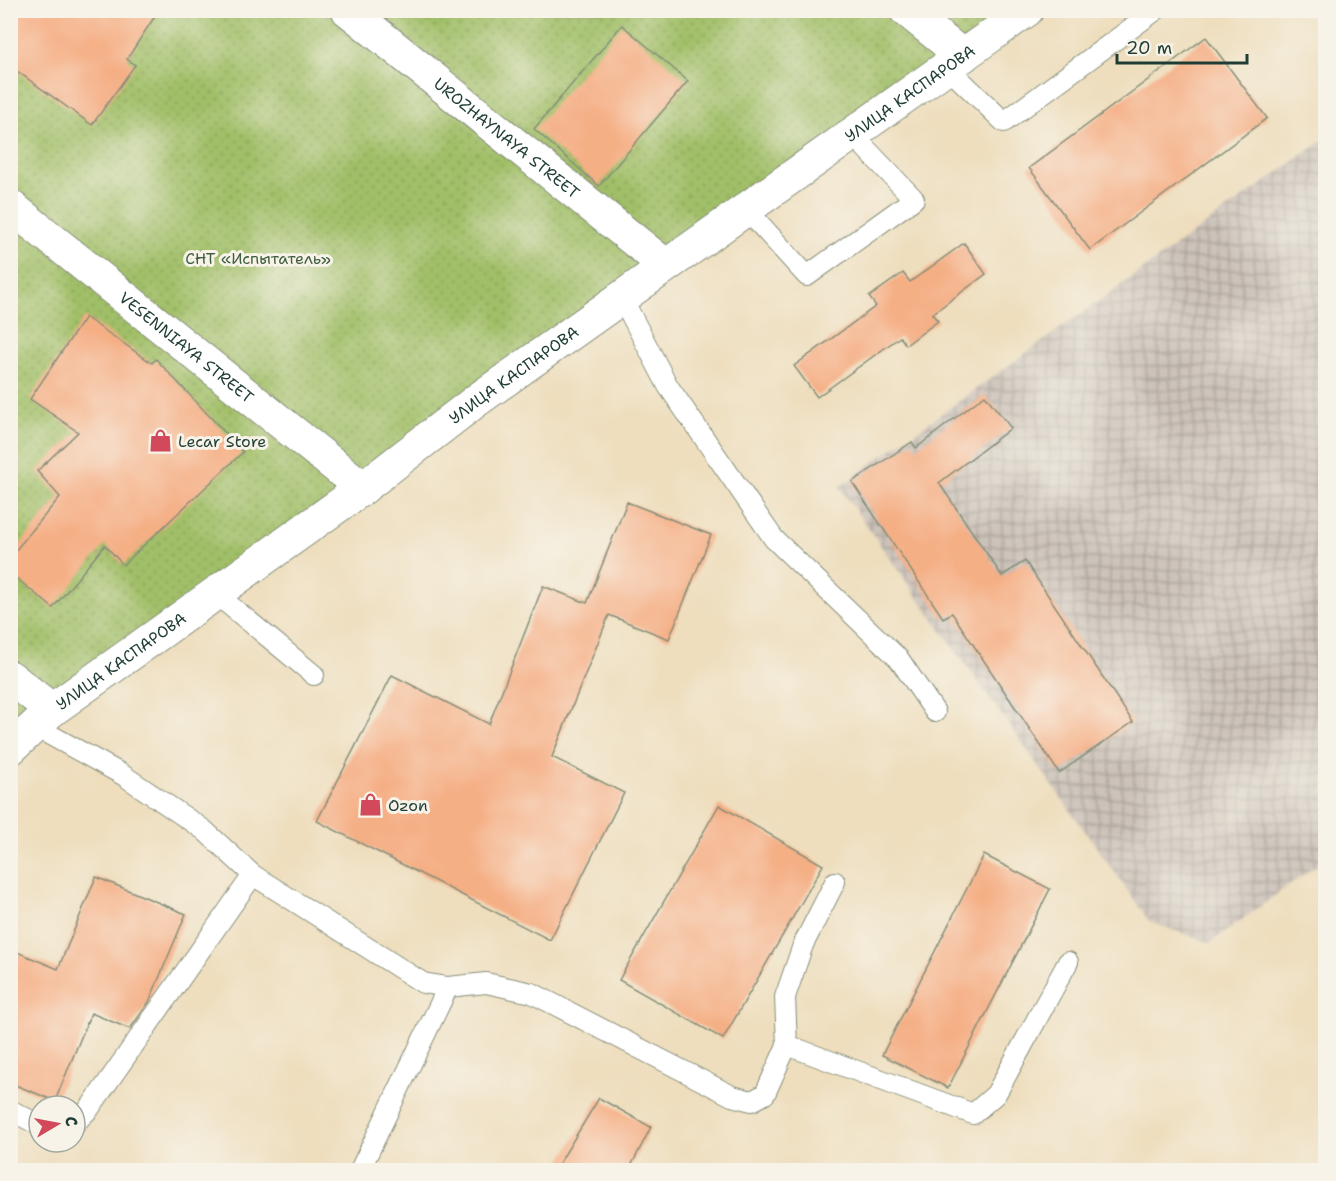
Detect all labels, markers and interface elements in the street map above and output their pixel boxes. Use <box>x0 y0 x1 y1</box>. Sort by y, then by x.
scale bar <box>1117 27 1248 65</box>
text: 20 m <box>1126 36 1172 60</box>
street label: УЛИЦА КАСПАРОВА <box>841 40 979 146</box>
street label: UROZHAYNAYA STREET <box>430 73 584 203</box>
park label: СНТ «Испытатель» <box>185 248 331 269</box>
street label: VESENNIAYA STREET <box>115 287 258 407</box>
street label: УЛИЦА КАСПАРОВА <box>445 321 583 428</box>
shop icon: Lecar Store <box>147 428 173 454</box>
place label: Lecar Store <box>178 431 266 452</box>
street label: УЛИЦА КАСПАРОВА <box>52 607 190 714</box>
shop icon: Ozon <box>357 792 383 818</box>
place label: Ozon <box>388 795 428 816</box>
north arrow <box>27 1094 87 1154</box>
text: С <box>60 1115 83 1128</box>

